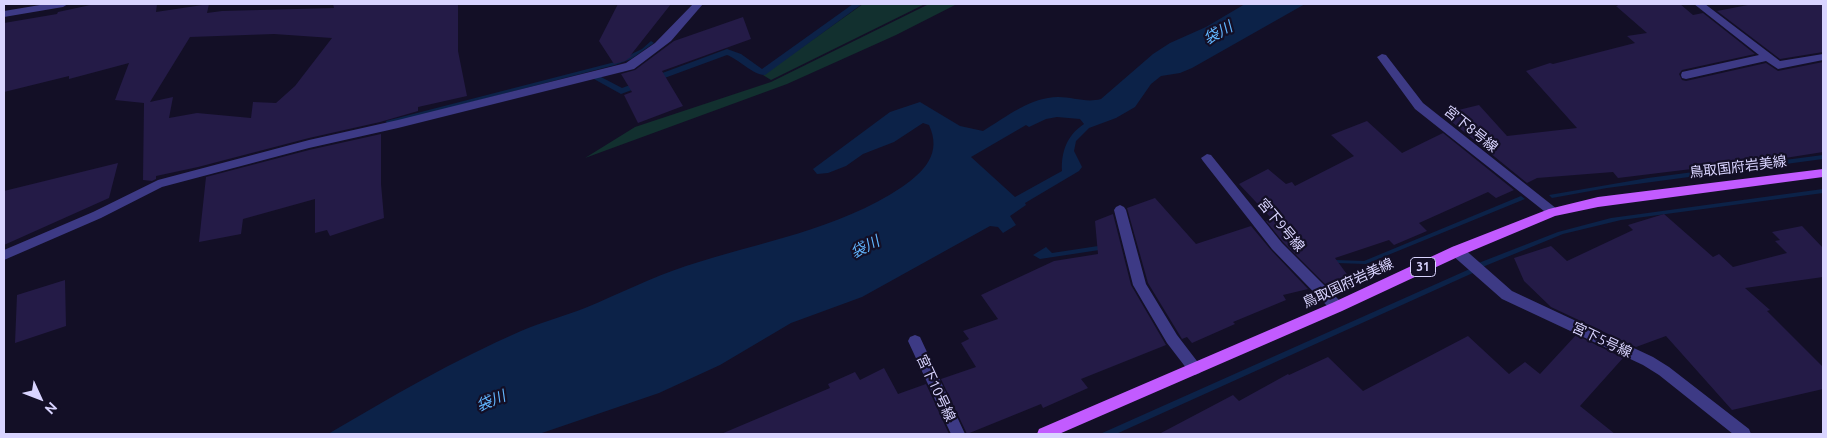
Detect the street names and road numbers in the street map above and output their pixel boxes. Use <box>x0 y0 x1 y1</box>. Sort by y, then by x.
street label: 宮下8号線 <box>1441 102 1501 156</box>
street label: 鳥取国府岩美線 <box>1688 153 1788 181</box>
street label: 宮下9号線 <box>1254 195 1308 255</box>
street label: 鳥取国府岩美線 <box>1300 255 1396 311</box>
road number: 31 <box>1410 258 1436 276</box>
street label: 宮下5号線 <box>1569 319 1635 361</box>
street label: 宮下10号線 <box>913 352 959 424</box>

